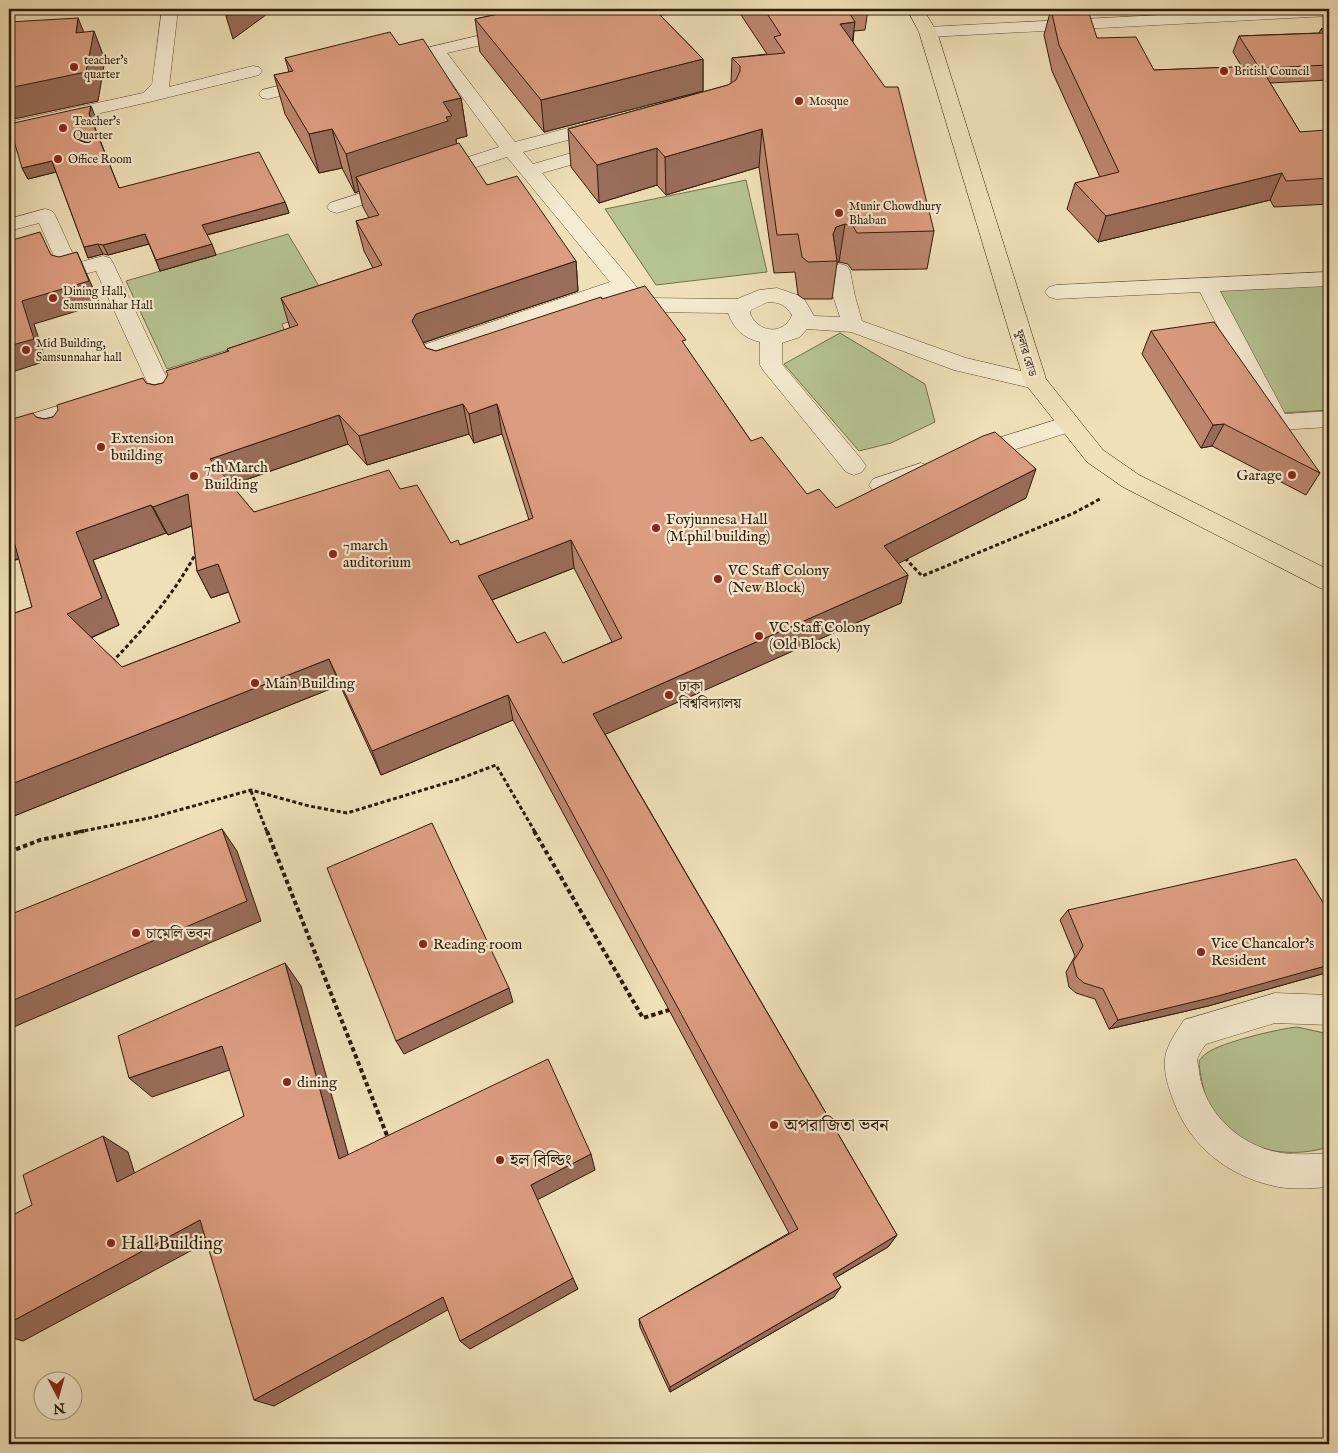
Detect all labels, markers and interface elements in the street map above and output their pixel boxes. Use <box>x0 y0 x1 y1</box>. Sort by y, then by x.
place label: teacher's quarter <box>84 53 128 83</box>
marker: teacher's quarter <box>68 61 80 73</box>
place label: British Council <box>1234 64 1310 79</box>
marker: British Council <box>1218 65 1230 77</box>
place label: Mosque <box>809 94 849 110</box>
marker: Mosque <box>793 95 805 107</box>
place label: Teacher's Quarter <box>73 114 120 143</box>
marker: Teacher's Quarter <box>57 122 69 134</box>
place label: Office Room <box>68 152 132 167</box>
marker: Office Room <box>52 153 64 165</box>
place label: Munir Chowdhury Bhaban <box>849 199 941 228</box>
marker: Munir Chowdhury Bhaban <box>833 207 845 219</box>
place label: Dining Hall, Samsunnahar Hall <box>63 284 153 313</box>
marker: Dining Hall, Samsunnahar Hall <box>47 292 59 304</box>
street label: ফুলার রোড <box>1011 327 1040 379</box>
place label: Mid Building, Samsunnahar hall <box>36 336 122 365</box>
marker: Mid Building, Samsunnahar hall <box>20 344 32 356</box>
place label: Extension building <box>111 429 174 465</box>
marker: Extension building <box>95 441 107 453</box>
place label: 7th March Building <box>204 458 268 494</box>
place label: Garage <box>1237 466 1282 485</box>
marker: Garage <box>1286 469 1298 481</box>
marker: 7th March Building <box>188 470 200 482</box>
place label: Foyjunnesa Hall (M.phil building) <box>666 510 771 546</box>
marker: Foyjunnesa Hall (M.phil building) <box>650 522 662 534</box>
place label: 7march auditorium <box>343 536 412 572</box>
marker: 7march auditorium <box>327 548 339 560</box>
place label: VC Staff Colony (New Block) <box>727 561 830 597</box>
marker: VC Staff Colony (New Block) <box>712 573 724 585</box>
place label: VC Staff Colony (Old Block) <box>768 618 871 654</box>
marker: VC Staff Colony (Old Block) <box>753 630 765 642</box>
place label: Main Building <box>265 674 356 693</box>
marker: Main Building <box>249 677 261 689</box>
place label: ঢাকা বিশ্ববিদ্যালয় <box>678 677 742 713</box>
marker: ঢাকা বিশ্ববিদ্যালয় <box>663 689 675 701</box>
place label: চামেলি ভবন <box>145 924 212 943</box>
marker: চামেলি ভবন <box>130 927 142 939</box>
place label: Vice Chancalor's Resident <box>1210 934 1314 970</box>
place label: Reading room <box>433 935 523 954</box>
marker: Reading room <box>417 938 429 950</box>
marker: Vice Chancalor's Resident <box>1195 946 1207 958</box>
place label: dining <box>297 1073 338 1092</box>
marker: dining <box>281 1076 293 1088</box>
place label: অপরাজিতা ভবন <box>783 1115 889 1138</box>
marker: অপরাজিতা ভবন <box>768 1119 780 1131</box>
place label: হল বিল্ডিং <box>509 1150 572 1173</box>
marker: হল বিল্ডিং <box>494 1154 506 1166</box>
place label: Hall Building <box>121 1233 223 1256</box>
marker: Hall Building <box>105 1237 117 1249</box>
north arrow <box>32 1370 82 1420</box>
text: N <box>52 1398 67 1418</box>

